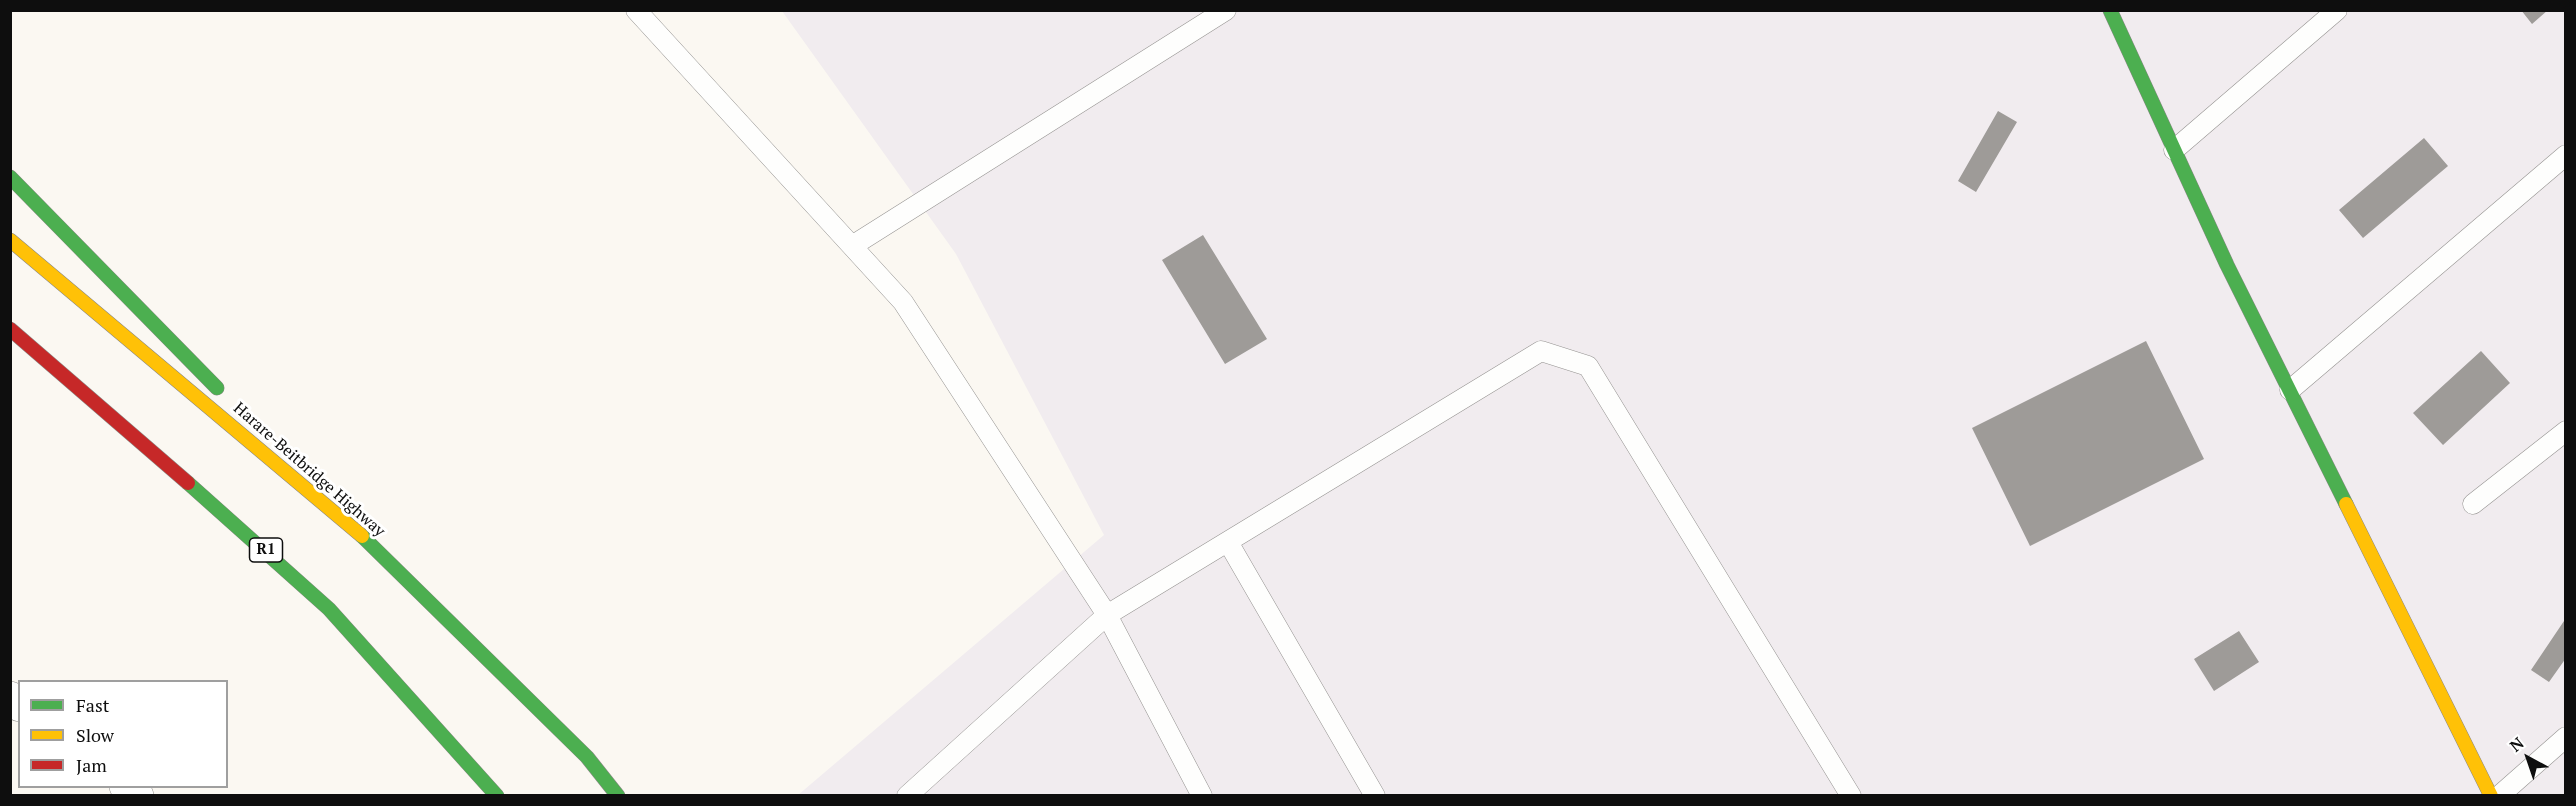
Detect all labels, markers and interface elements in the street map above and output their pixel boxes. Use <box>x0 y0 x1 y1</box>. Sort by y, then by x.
street label: Harare-Beitbridge Highway <box>229 399 389 541</box>
road number: R1 <box>250 538 282 562</box>
legend <box>18 680 228 788</box>
text: Fast <box>76 693 109 717</box>
text: Slow <box>76 723 114 747</box>
north arrow <box>2498 728 2558 788</box>
text: N <box>2505 732 2528 757</box>
text: Jam <box>76 753 107 777</box>

